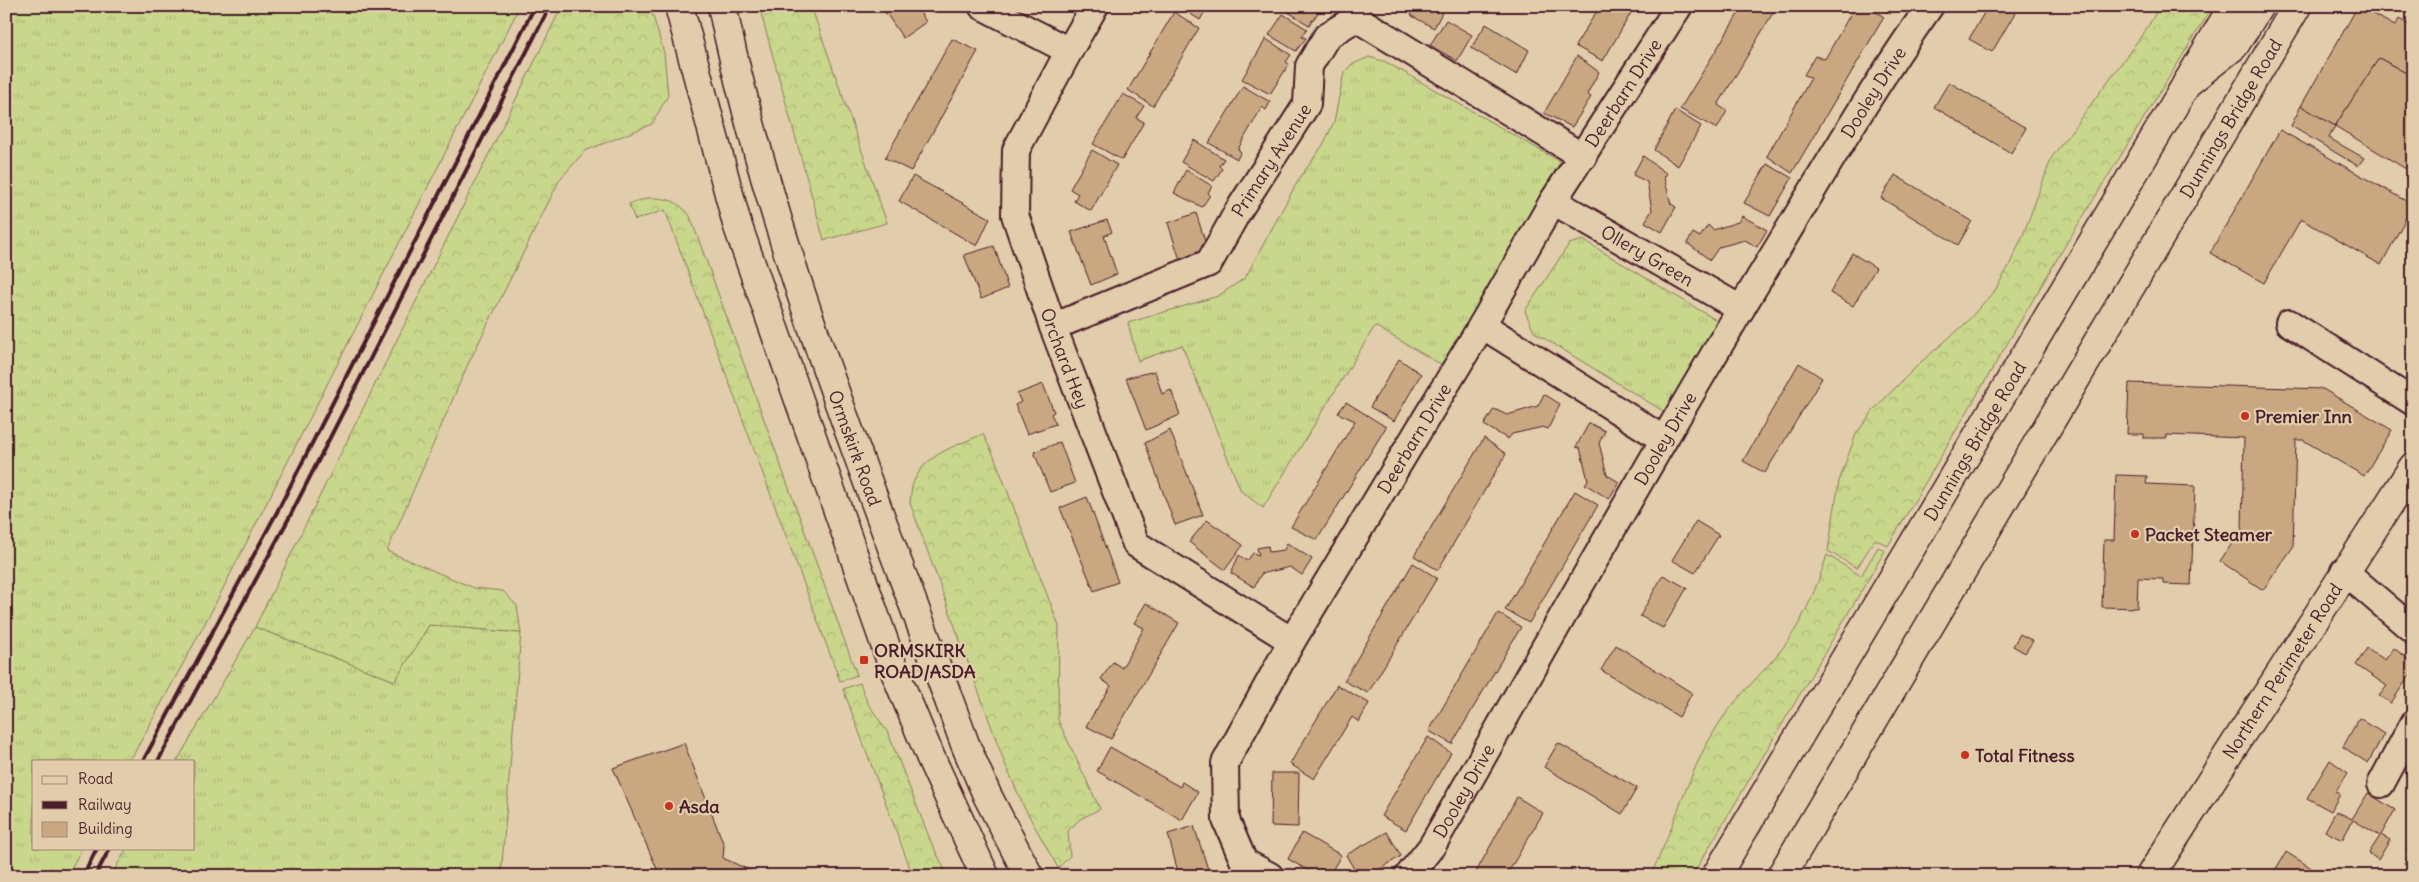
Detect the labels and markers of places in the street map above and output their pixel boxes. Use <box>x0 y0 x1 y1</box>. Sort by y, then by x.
place label: Premier Inn <box>2255 405 2353 428</box>
marker: Premier Inn <box>2239 410 2251 422</box>
place label: Packet Steamer <box>2145 523 2273 546</box>
marker: Packet Steamer <box>2129 528 2141 540</box>
place label: ORMSKIRK ROAD/ASDA <box>874 639 976 683</box>
marker: ORMSKIRK ROAD/ASDA <box>858 654 870 666</box>
place label: Total Fitness <box>1975 744 2075 767</box>
marker: Total Fitness <box>1959 749 1971 761</box>
place label: Asda <box>679 795 720 818</box>
marker: Asda <box>663 800 675 812</box>

